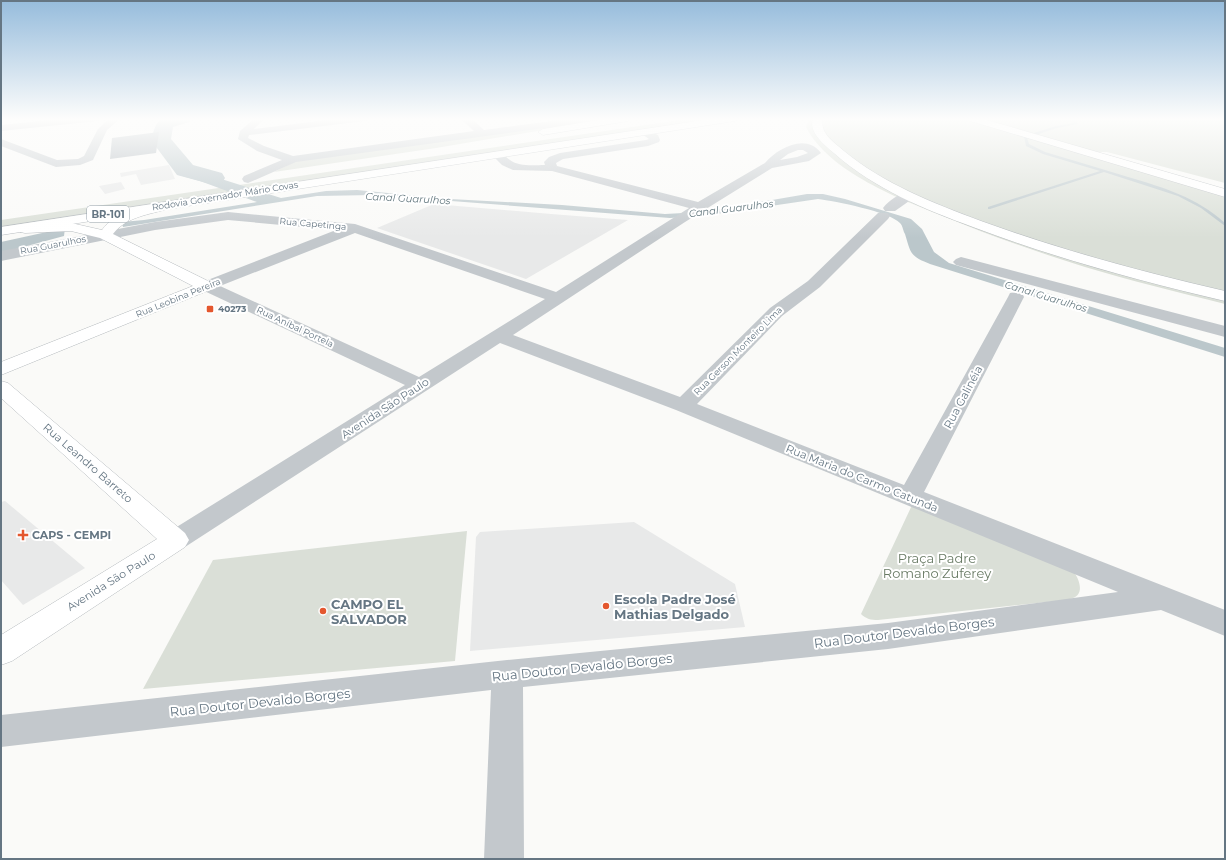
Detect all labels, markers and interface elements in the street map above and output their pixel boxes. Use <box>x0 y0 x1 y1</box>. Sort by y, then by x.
street label: Rodovia Governador Mário Covas <box>151 178 299 213</box>
water label: Canal Guarulhos <box>365 190 451 207</box>
water label: Canal Guarulhos <box>688 197 774 220</box>
road number: BR-101 <box>87 206 129 222</box>
street label: Rua Capetinga <box>279 215 347 232</box>
street label: Rua Guarulhos <box>19 233 87 256</box>
street label: Rua Leobina Pereira <box>134 275 222 320</box>
water label: Canal Guarulhos <box>1003 278 1089 315</box>
place label: 40273 <box>218 303 246 314</box>
marker: 40273 <box>205 304 215 314</box>
street label: Rua Aníbal Portela <box>255 304 335 349</box>
street label: Rua Gerson Monteiro Lima <box>691 304 784 397</box>
street label: Rua Galinéia <box>941 363 985 431</box>
street label: Avenida São Paulo <box>339 374 432 442</box>
street label: Rua Leandro Barreto <box>40 420 136 506</box>
street label: Rua Maria do Carmo Catunda <box>784 441 940 515</box>
place label: CAPS - CEMPI <box>32 528 111 542</box>
marker: CAPS - CEMPI <box>17 529 29 541</box>
street label: Avenida São Paulo <box>64 548 158 614</box>
park label: Praça Padre Romano Zuferey <box>883 550 992 581</box>
place label: Escola Padre José Mathias Delgado <box>614 591 736 622</box>
place label: CAMPO EL SALVADOR <box>331 596 407 627</box>
marker: Escola Padre José Mathias Delgado <box>601 601 611 611</box>
marker: CAMPO EL SALVADOR <box>318 606 328 616</box>
street label: Rua Doutor Devaldo Borges <box>813 613 995 651</box>
street label: Rua Doutor Devaldo Borges <box>491 650 673 684</box>
street label: Rua Doutor Devaldo Borges <box>169 685 351 719</box>

